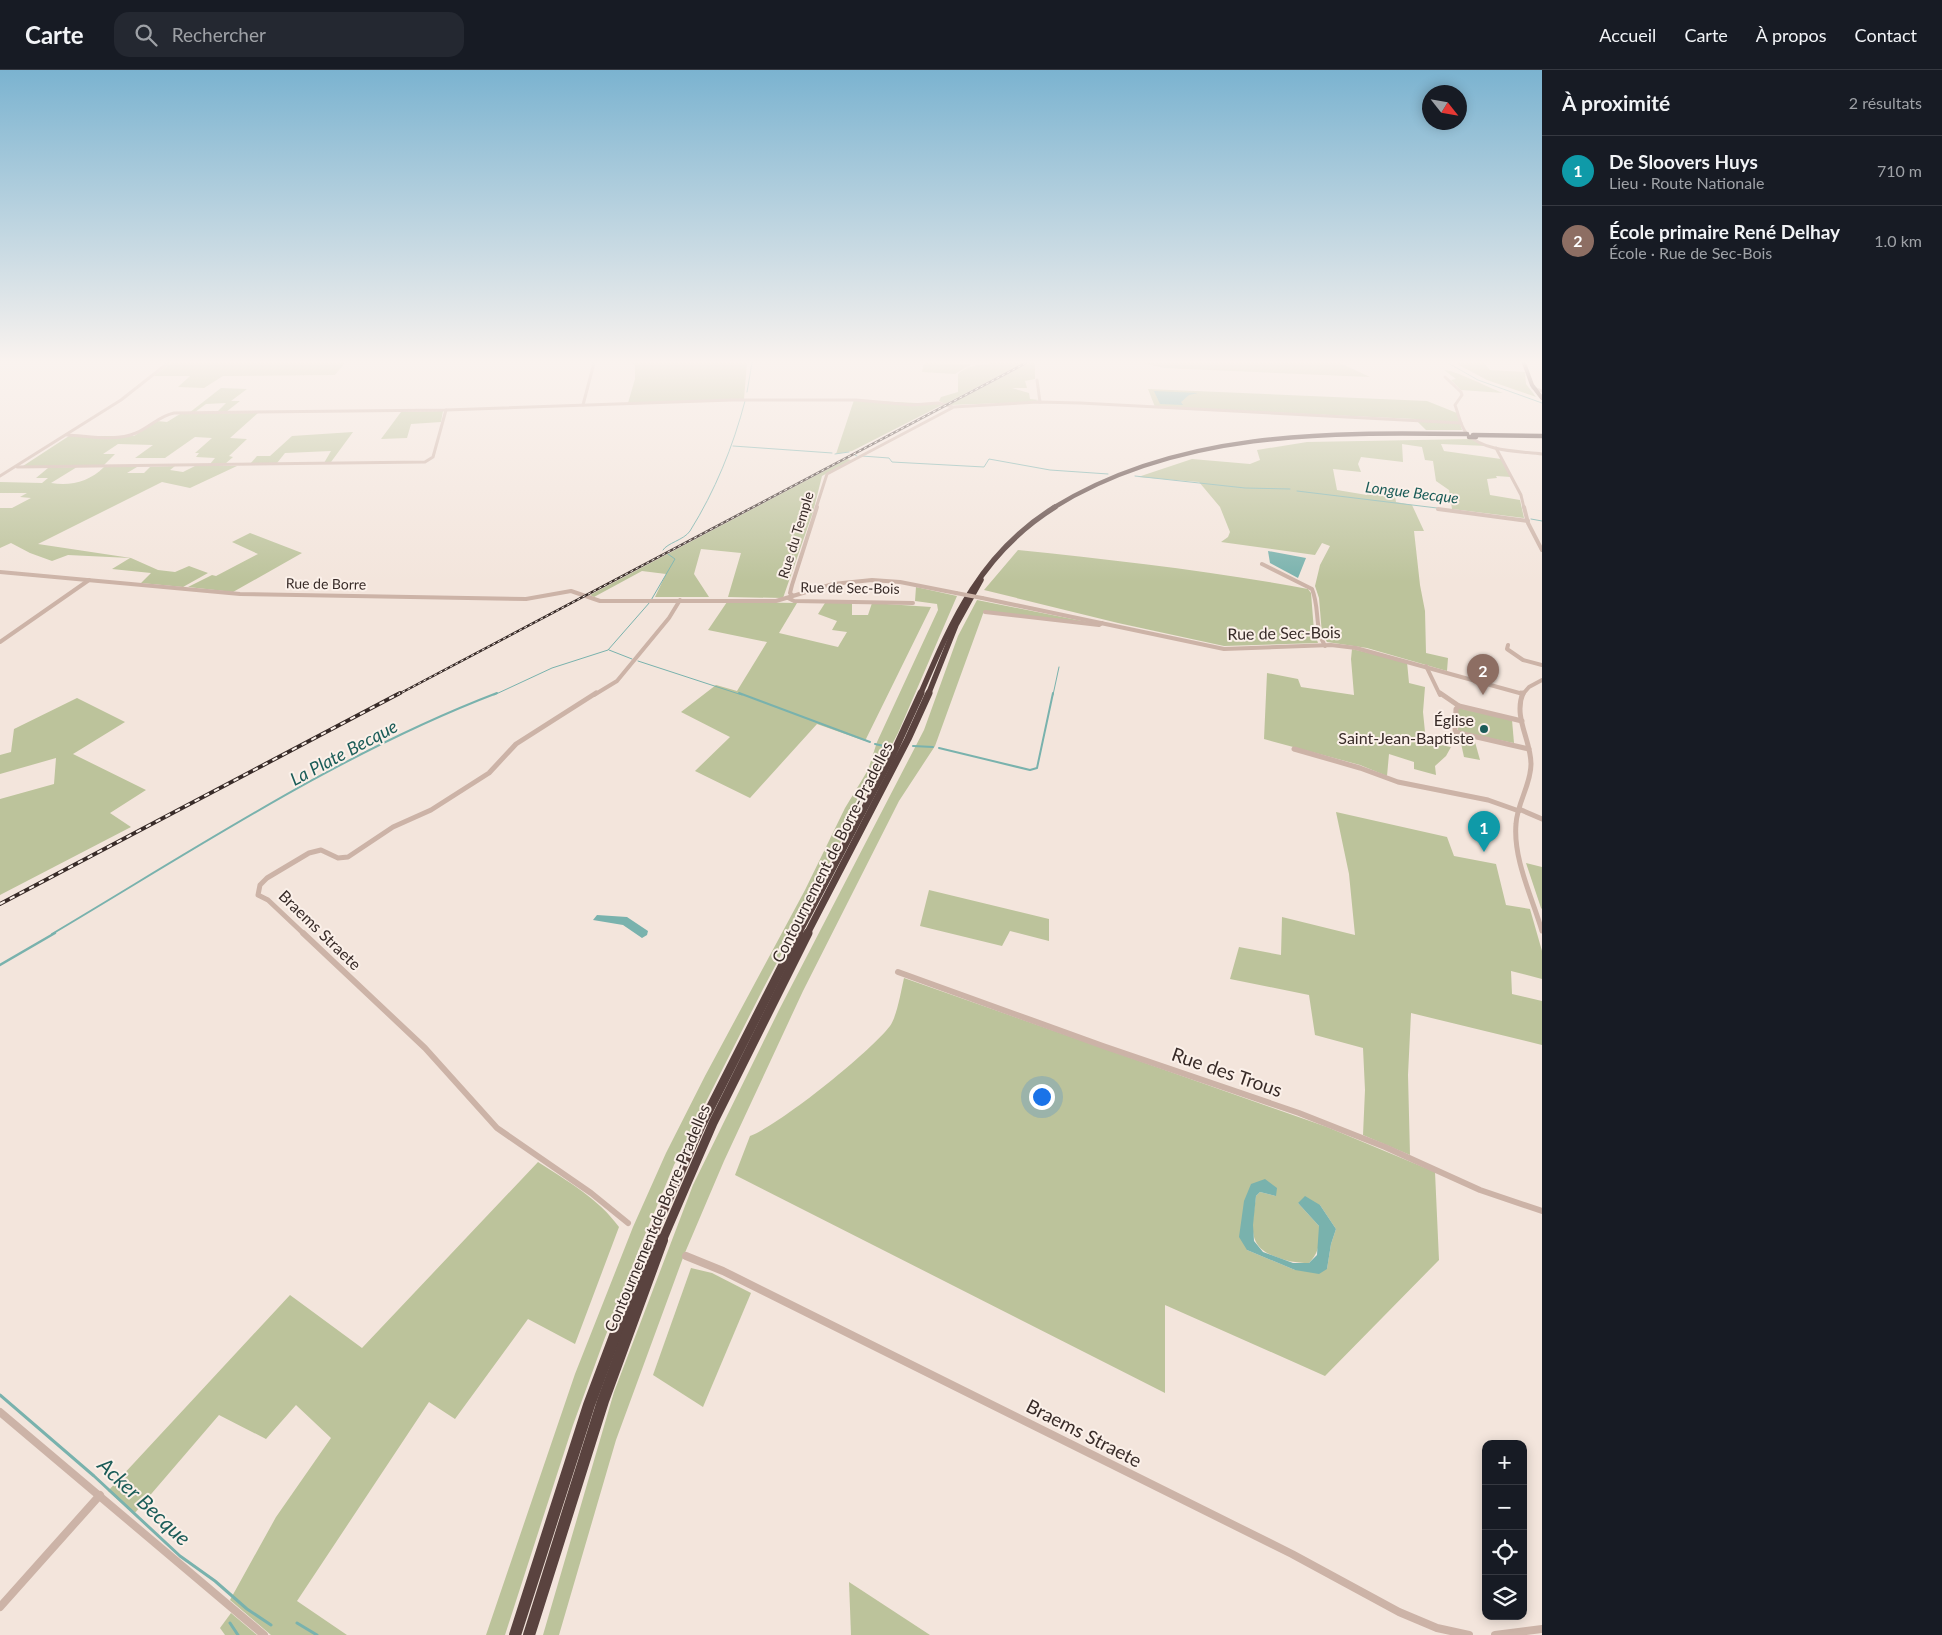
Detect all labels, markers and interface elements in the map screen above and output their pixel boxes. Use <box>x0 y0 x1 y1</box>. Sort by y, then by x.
search box <box>114 12 464 57</box>
text: Carte <box>25 20 84 49</box>
icon: search <box>132 21 160 49</box>
text: Rechercher <box>172 23 266 46</box>
text: Accueil <box>1599 24 1656 46</box>
text: Carte <box>1684 24 1728 46</box>
text: À propos <box>1756 24 1827 46</box>
text: Contact <box>1855 24 1917 46</box>
north arrow <box>1422 85 1467 130</box>
text: À proximité <box>1562 90 1670 115</box>
text: 2 résultats <box>1849 93 1922 112</box>
text: De Sloovers Huys <box>1609 150 1758 173</box>
text: 1 <box>1573 161 1583 180</box>
text: 710 m <box>1877 161 1922 180</box>
text: Lieu · Route Nationale <box>1609 173 1764 192</box>
text: École primaire René Delhay <box>1609 220 1840 243</box>
text: 2 <box>1573 231 1583 250</box>
text: 1.0 km <box>1874 231 1922 250</box>
text: École · Rue de Sec-Bois <box>1609 243 1772 262</box>
water label: Longue Becque <box>1364 477 1460 507</box>
street label: Rue du Temple <box>774 489 817 580</box>
street label: Rue de Borre <box>286 574 366 593</box>
street label: Rue de Sec-Bois <box>800 578 900 597</box>
street label: Rue de Sec-Bois <box>1227 622 1341 643</box>
pin: 2 <box>1467 654 1499 695</box>
place label: Église Saint-Jean-Baptiste <box>1338 710 1474 747</box>
water label: La Plate Becque <box>286 715 401 790</box>
marker: Église Saint-Jean-Baptiste <box>1478 723 1490 735</box>
street label: Contournement de Borre-Pradelles <box>767 738 896 965</box>
pin: 1 <box>1468 811 1500 852</box>
street label: Braems Straete <box>275 886 365 974</box>
street label: Rue des Trous <box>1169 1042 1285 1101</box>
your location <box>1029 1084 1055 1110</box>
street label: Contournement de Borre-Pradelles <box>600 1101 713 1335</box>
street label: Braems Straete <box>1023 1394 1146 1472</box>
map controls <box>1482 1440 1527 1620</box>
button: + <box>1482 1440 1527 1485</box>
water label: Acker Becque <box>93 1451 196 1550</box>
button: − <box>1482 1485 1527 1530</box>
button: locate <box>1482 1530 1527 1575</box>
button: layers <box>1482 1575 1527 1620</box>

